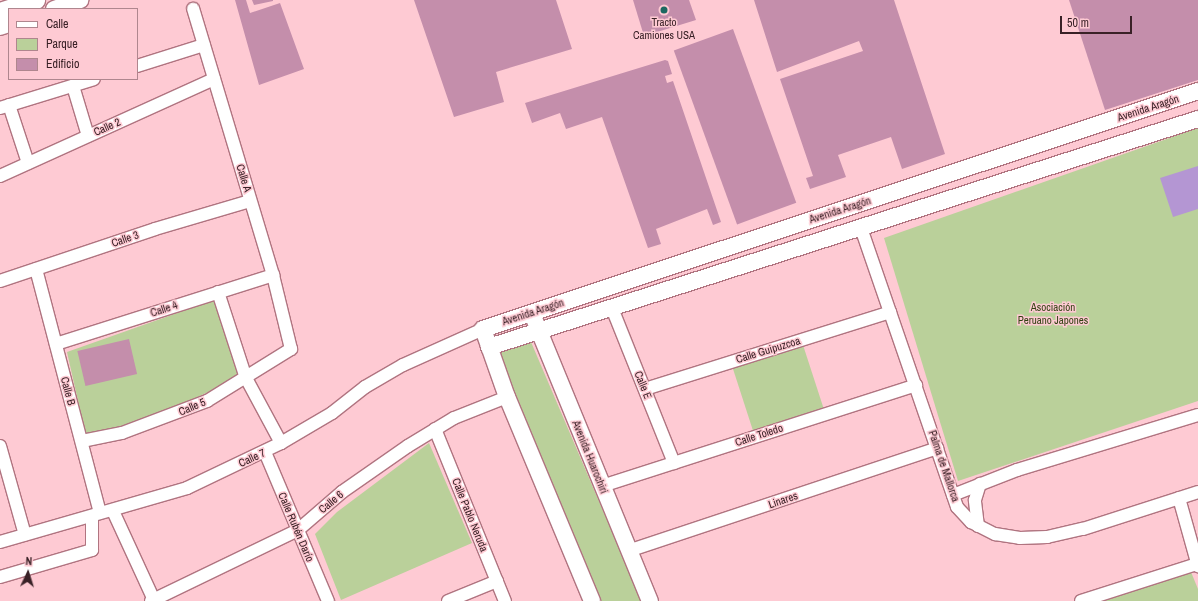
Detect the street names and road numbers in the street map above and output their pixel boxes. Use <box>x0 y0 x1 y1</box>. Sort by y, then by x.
street label: Avenida Aragón <box>1115 92 1181 124</box>
street label: Calle 2 <box>91 115 123 139</box>
street label: Calle A <box>233 162 255 194</box>
street label: Avenida Aragón <box>807 194 873 226</box>
street label: Calle 3 <box>110 228 140 250</box>
street label: Avenida Aragón <box>500 296 566 328</box>
street label: Calle 4 <box>149 298 179 320</box>
street label: Calle Guipuzcoa <box>734 334 802 366</box>
street label: Calle E <box>631 369 655 401</box>
street label: Calle B <box>58 375 78 407</box>
street label: Calle 5 <box>177 395 207 419</box>
street label: Avenida Huarochirí <box>569 419 611 495</box>
street label: Calle Toledo <box>733 421 785 449</box>
street label: Palma de Mallorca <box>926 429 962 503</box>
street label: Calle 7 <box>236 446 268 470</box>
street label: Calle Pablo Neruda <box>449 476 491 554</box>
street label: Calle 6 <box>316 488 346 516</box>
street label: Linares <box>767 489 799 511</box>
street label: Calle Rubén Darío <box>275 490 317 564</box>

